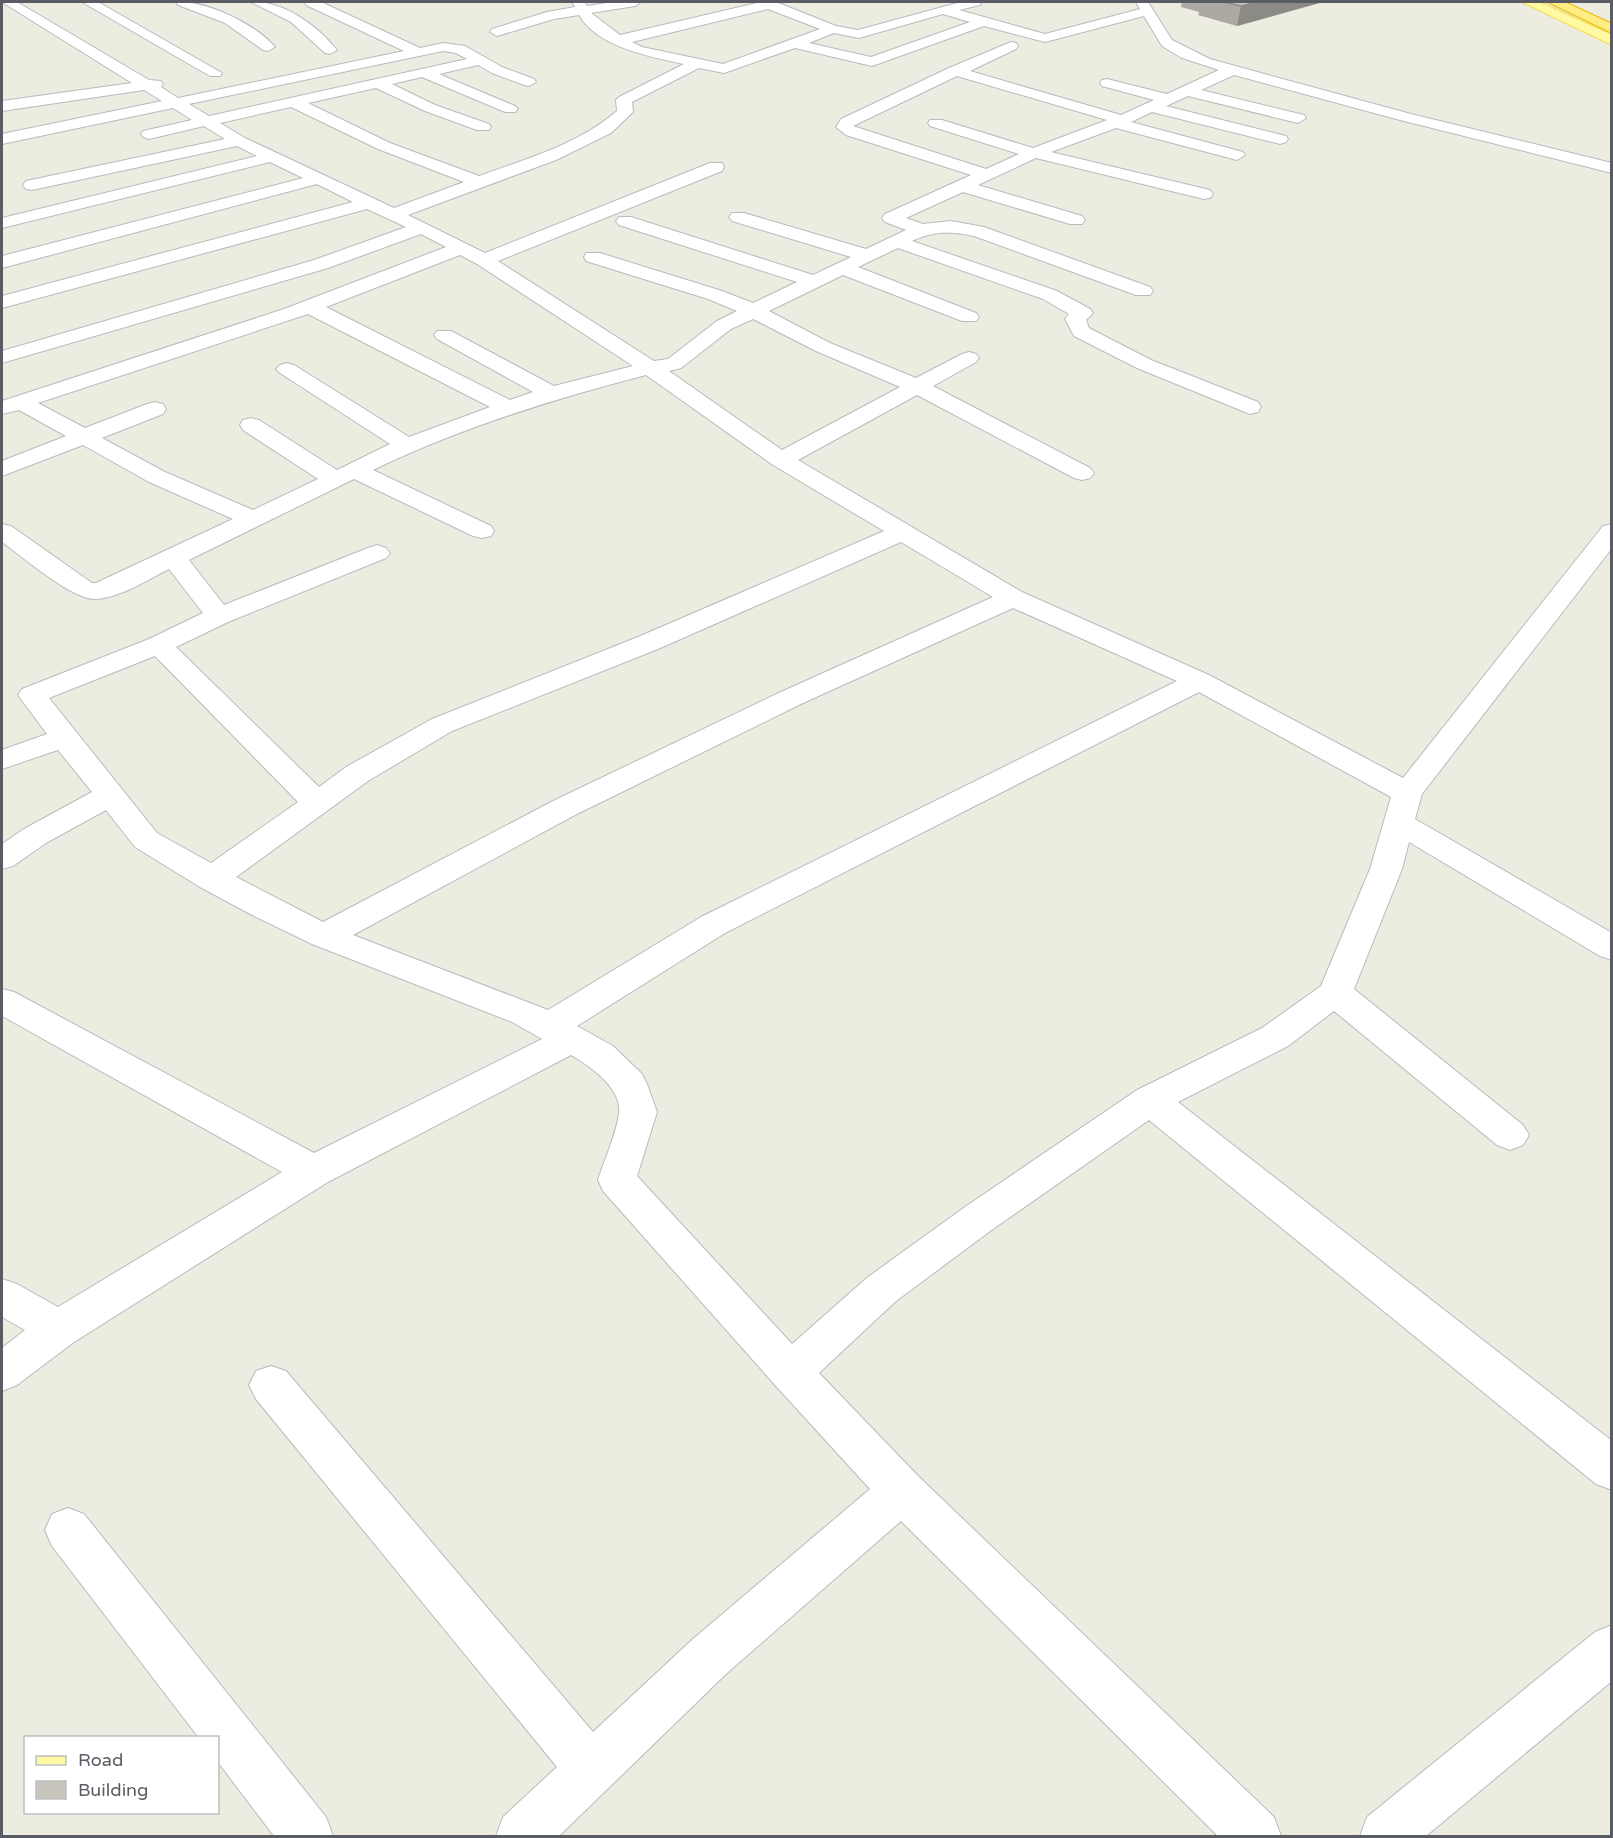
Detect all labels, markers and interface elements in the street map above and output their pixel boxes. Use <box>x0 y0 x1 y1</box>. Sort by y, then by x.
legend <box>24 1736 219 1814</box>
text: Road <box>78 1749 123 1771</box>
text: Building <box>78 1779 148 1801</box>

